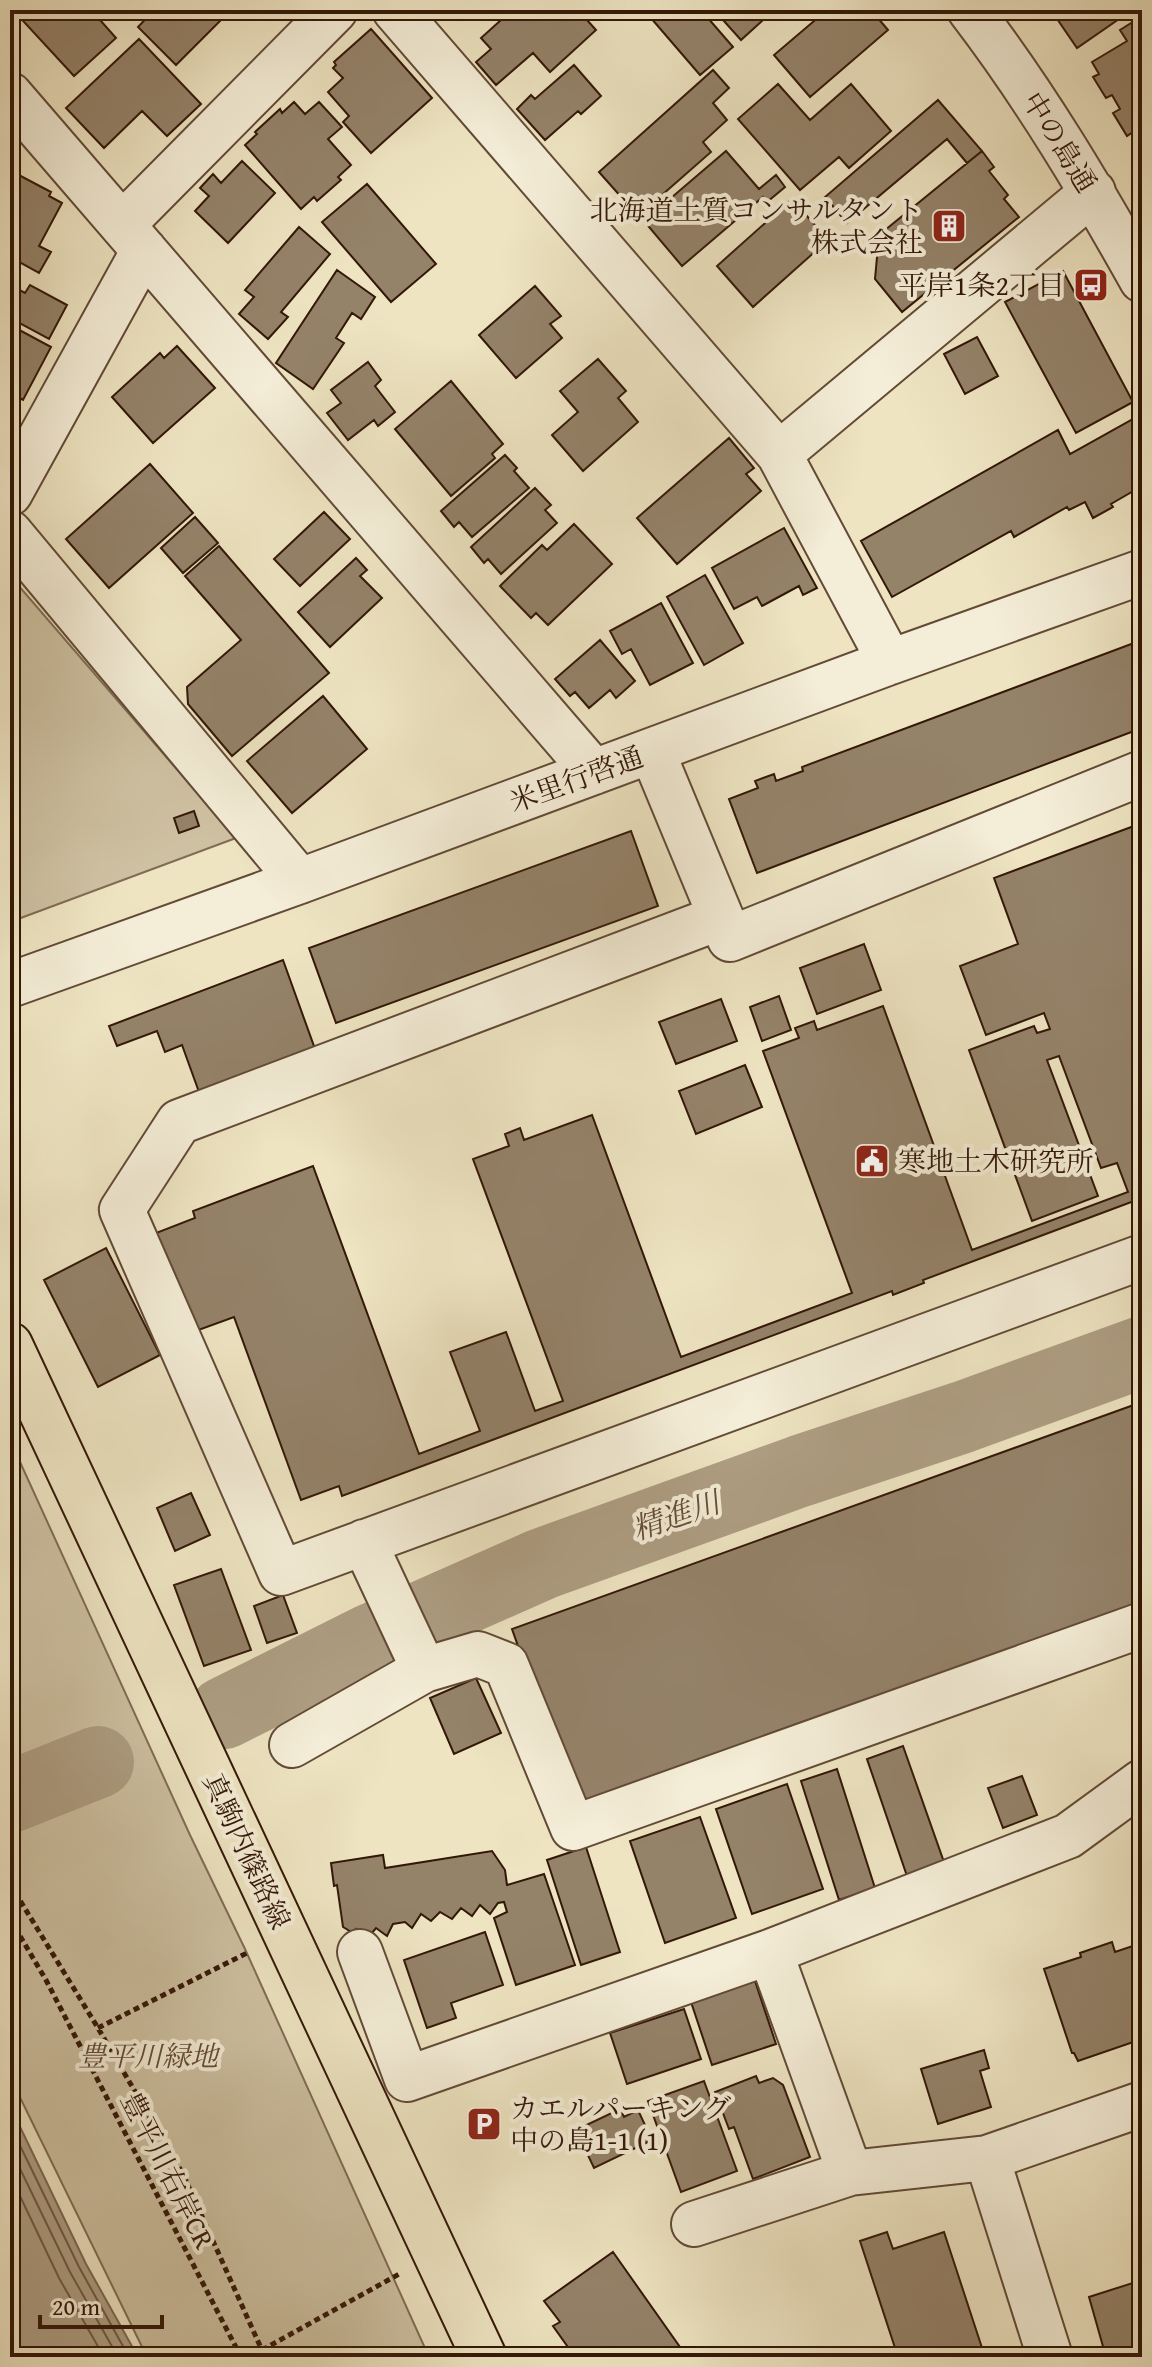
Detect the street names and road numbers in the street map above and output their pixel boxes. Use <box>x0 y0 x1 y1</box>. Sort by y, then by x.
street label: 中の島通 <box>1013 83 1107 200</box>
street label: 米里行啓通 <box>503 735 649 822</box>
street label: 真駒内篠路線 <box>193 1766 302 1936</box>
street label: 豊平川右岸CR <box>111 2084 226 2256</box>

